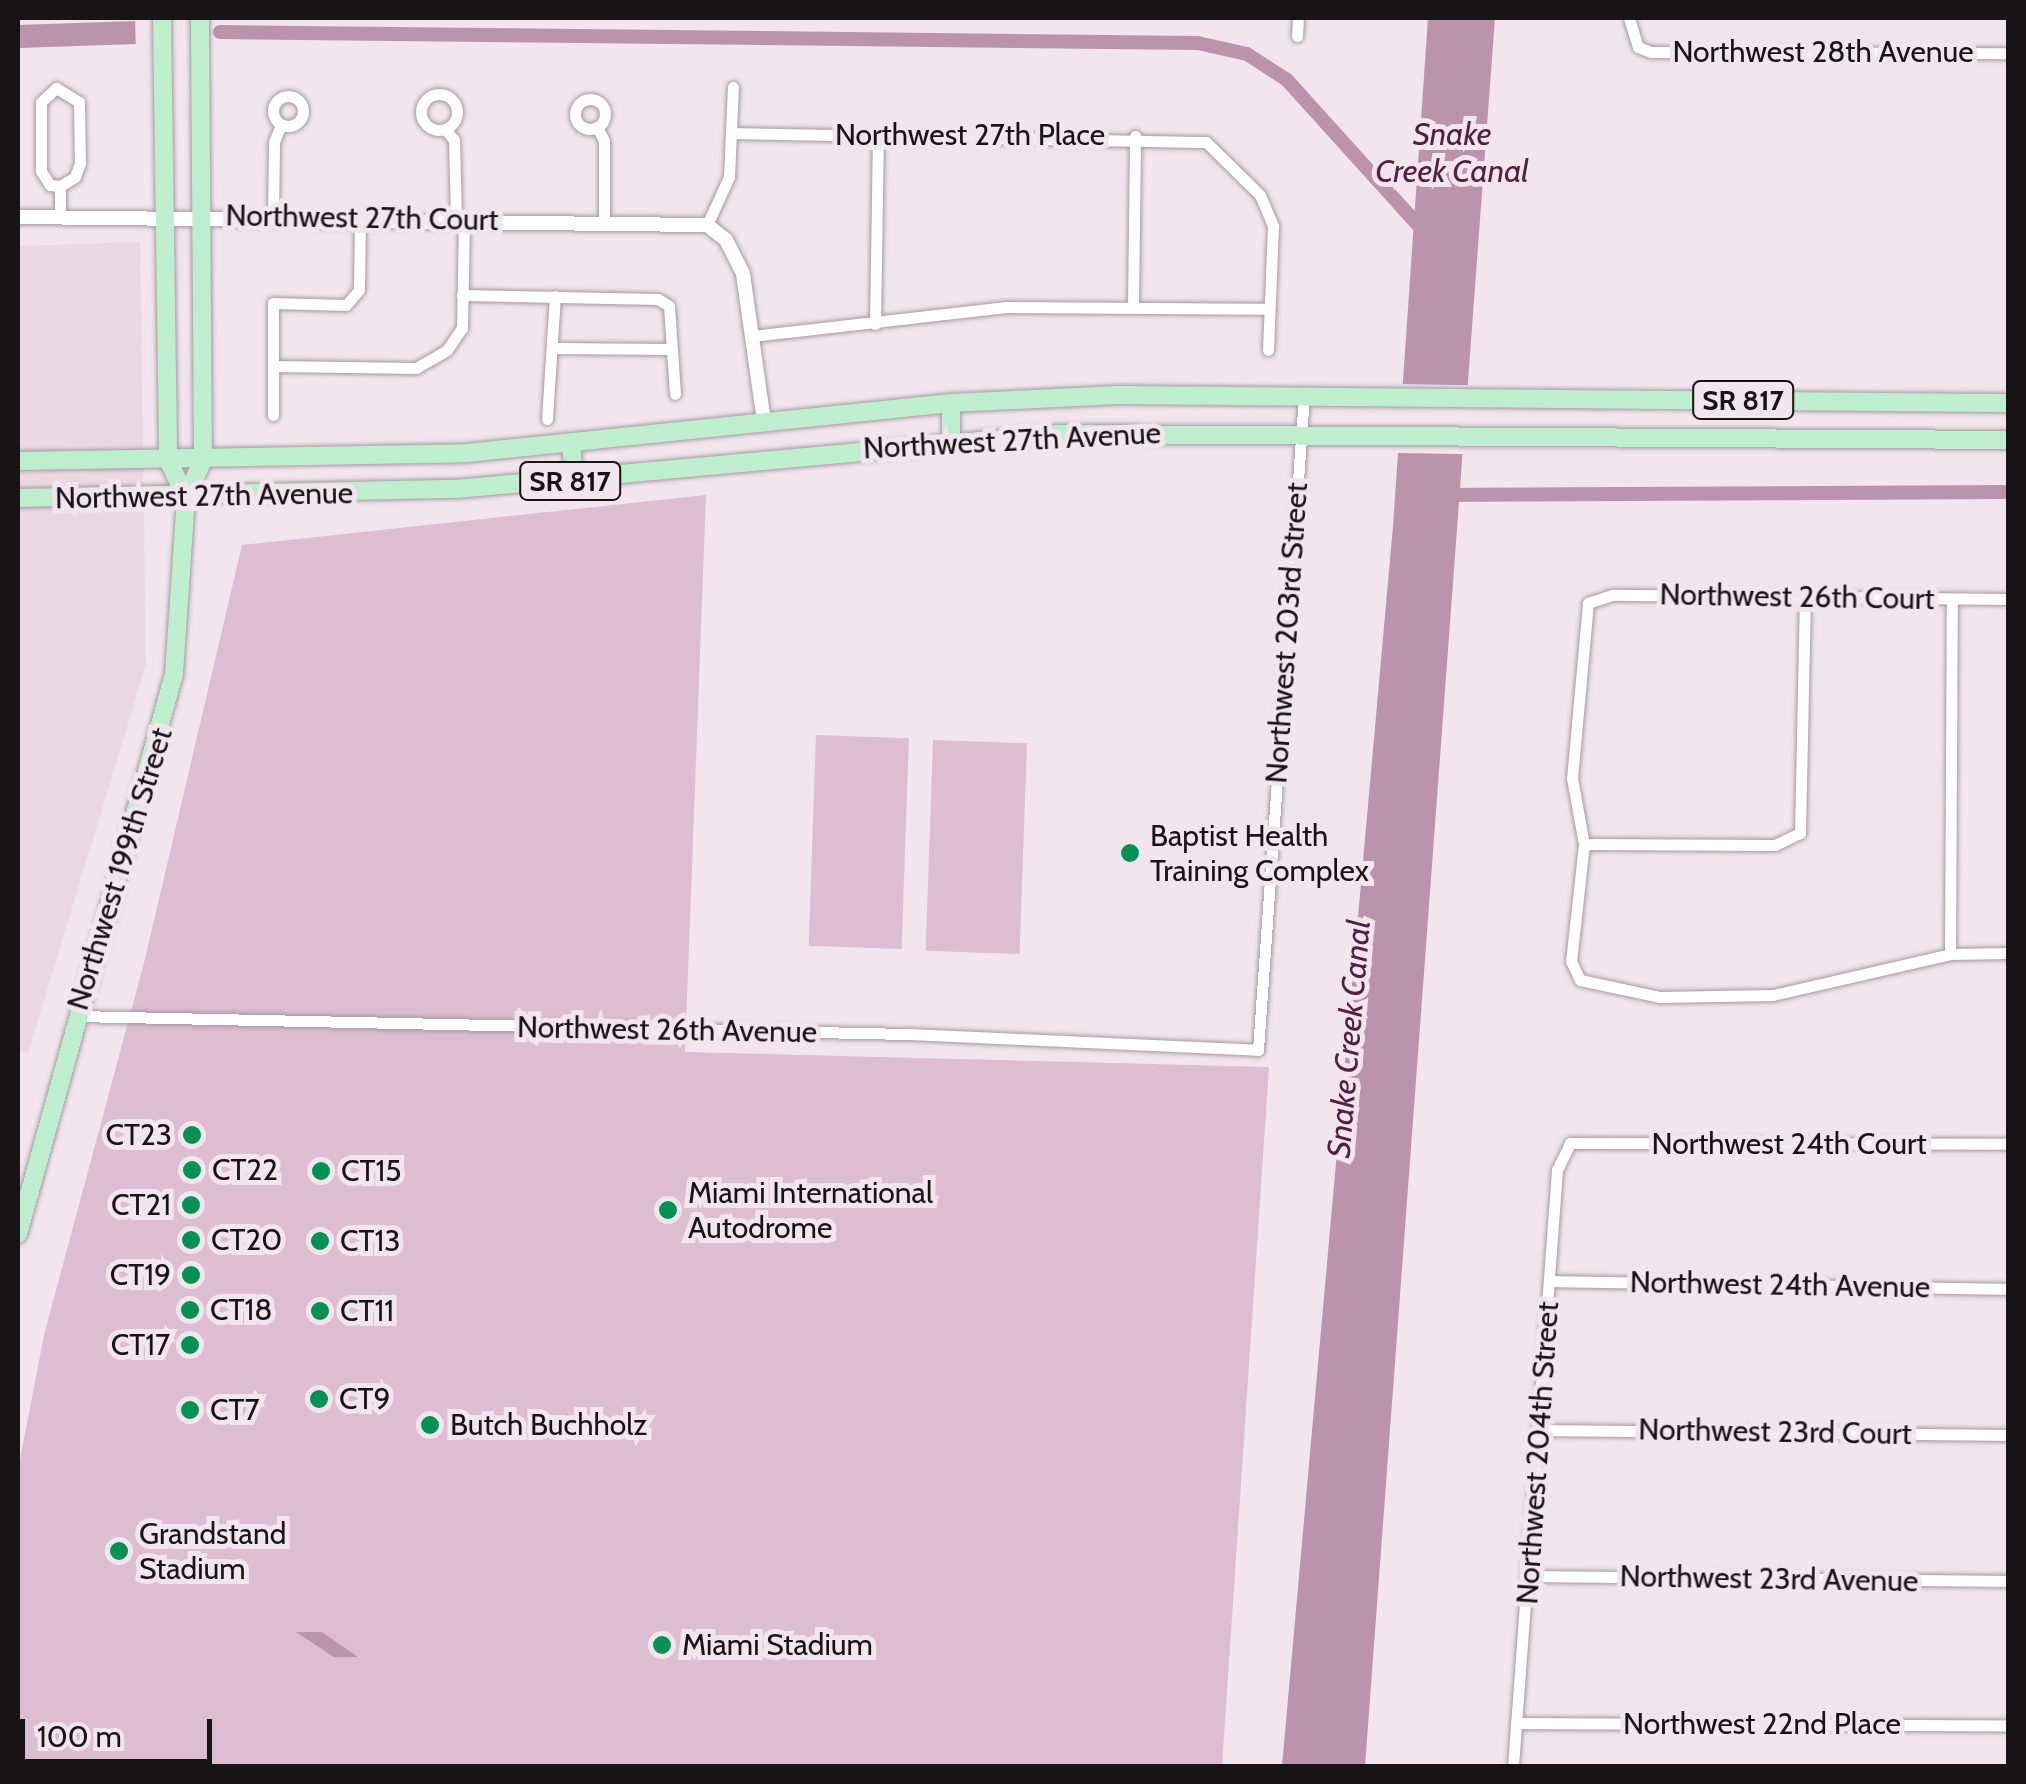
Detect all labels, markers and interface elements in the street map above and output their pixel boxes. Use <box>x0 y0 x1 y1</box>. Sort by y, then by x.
street label: Northwest 28th Avenue <box>1672 34 1974 70</box>
water label: Snake Creek Canal <box>1375 116 1529 191</box>
street label: Northwest 27th Place <box>835 117 1105 153</box>
street label: Northwest 27th Court <box>225 198 499 238</box>
road number: SR 817 <box>1690 377 1796 423</box>
street label: Northwest 27th Avenue <box>862 415 1162 467</box>
road number: SR 817 <box>518 458 622 504</box>
street label: Northwest 27th Avenue <box>55 475 353 517</box>
street label: Northwest 203rd Street <box>1259 481 1315 785</box>
street label: Northwest 26th Court <box>1659 577 1935 617</box>
street label: Northwest 199th Street <box>60 724 180 1014</box>
place label: Baptist Health Training Complex <box>1150 818 1369 888</box>
marker: Baptist Health Training Complex <box>1119 842 1141 864</box>
water label: Snake Creek Canal <box>1319 918 1379 1160</box>
street label: Northwest 26th Avenue <box>517 1009 817 1051</box>
place label: CT23 <box>106 1117 172 1153</box>
marker: CT23 <box>181 1124 203 1146</box>
street label: Northwest 24th Court <box>1651 1126 1927 1162</box>
place label: CT22 <box>212 1152 278 1188</box>
place label: CT15 <box>341 1153 401 1189</box>
marker: CT22 <box>181 1159 203 1181</box>
marker: CT15 <box>310 1160 332 1182</box>
place label: Miami International Autodrome <box>688 1175 933 1246</box>
place label: CT21 <box>111 1187 171 1223</box>
marker: CT21 <box>180 1194 202 1216</box>
marker: Miami International Autodrome <box>657 1199 679 1221</box>
place label: CT20 <box>211 1222 282 1258</box>
place label: CT13 <box>340 1223 400 1259</box>
marker: CT20 <box>180 1229 202 1251</box>
marker: CT13 <box>309 1230 331 1252</box>
place label: CT19 <box>110 1257 171 1293</box>
marker: CT19 <box>180 1264 202 1286</box>
street label: Northwest 24th Avenue <box>1630 1264 1930 1306</box>
place label: CT18 <box>210 1292 272 1328</box>
place label: CT11 <box>340 1293 394 1329</box>
marker: CT18 <box>179 1299 201 1321</box>
marker: CT11 <box>309 1300 331 1322</box>
street label: Northwest 204th Street <box>1509 1300 1567 1606</box>
place label: CT17 <box>111 1327 170 1363</box>
marker: CT17 <box>179 1334 201 1356</box>
place label: CT9 <box>339 1381 391 1417</box>
marker: CT9 <box>308 1388 330 1410</box>
place label: CT7 <box>210 1392 260 1428</box>
marker: CT7 <box>179 1399 201 1421</box>
place label: Butch Buchholz <box>450 1407 647 1443</box>
street label: Northwest 23rd Court <box>1638 1412 1912 1452</box>
marker: Butch Buchholz <box>419 1414 441 1436</box>
place label: Grandstand Stadium <box>139 1516 286 1586</box>
marker: Grandstand Stadium <box>108 1540 130 1562</box>
street label: Northwest 23rd Avenue <box>1619 1558 1919 1600</box>
place label: Miami Stadium <box>682 1627 873 1663</box>
marker: Miami Stadium <box>651 1634 673 1656</box>
scale bar <box>25 1699 218 1761</box>
street label: Northwest 22nd Place <box>1623 1706 1901 1742</box>
text: 100 m <box>37 1718 122 1755</box>

